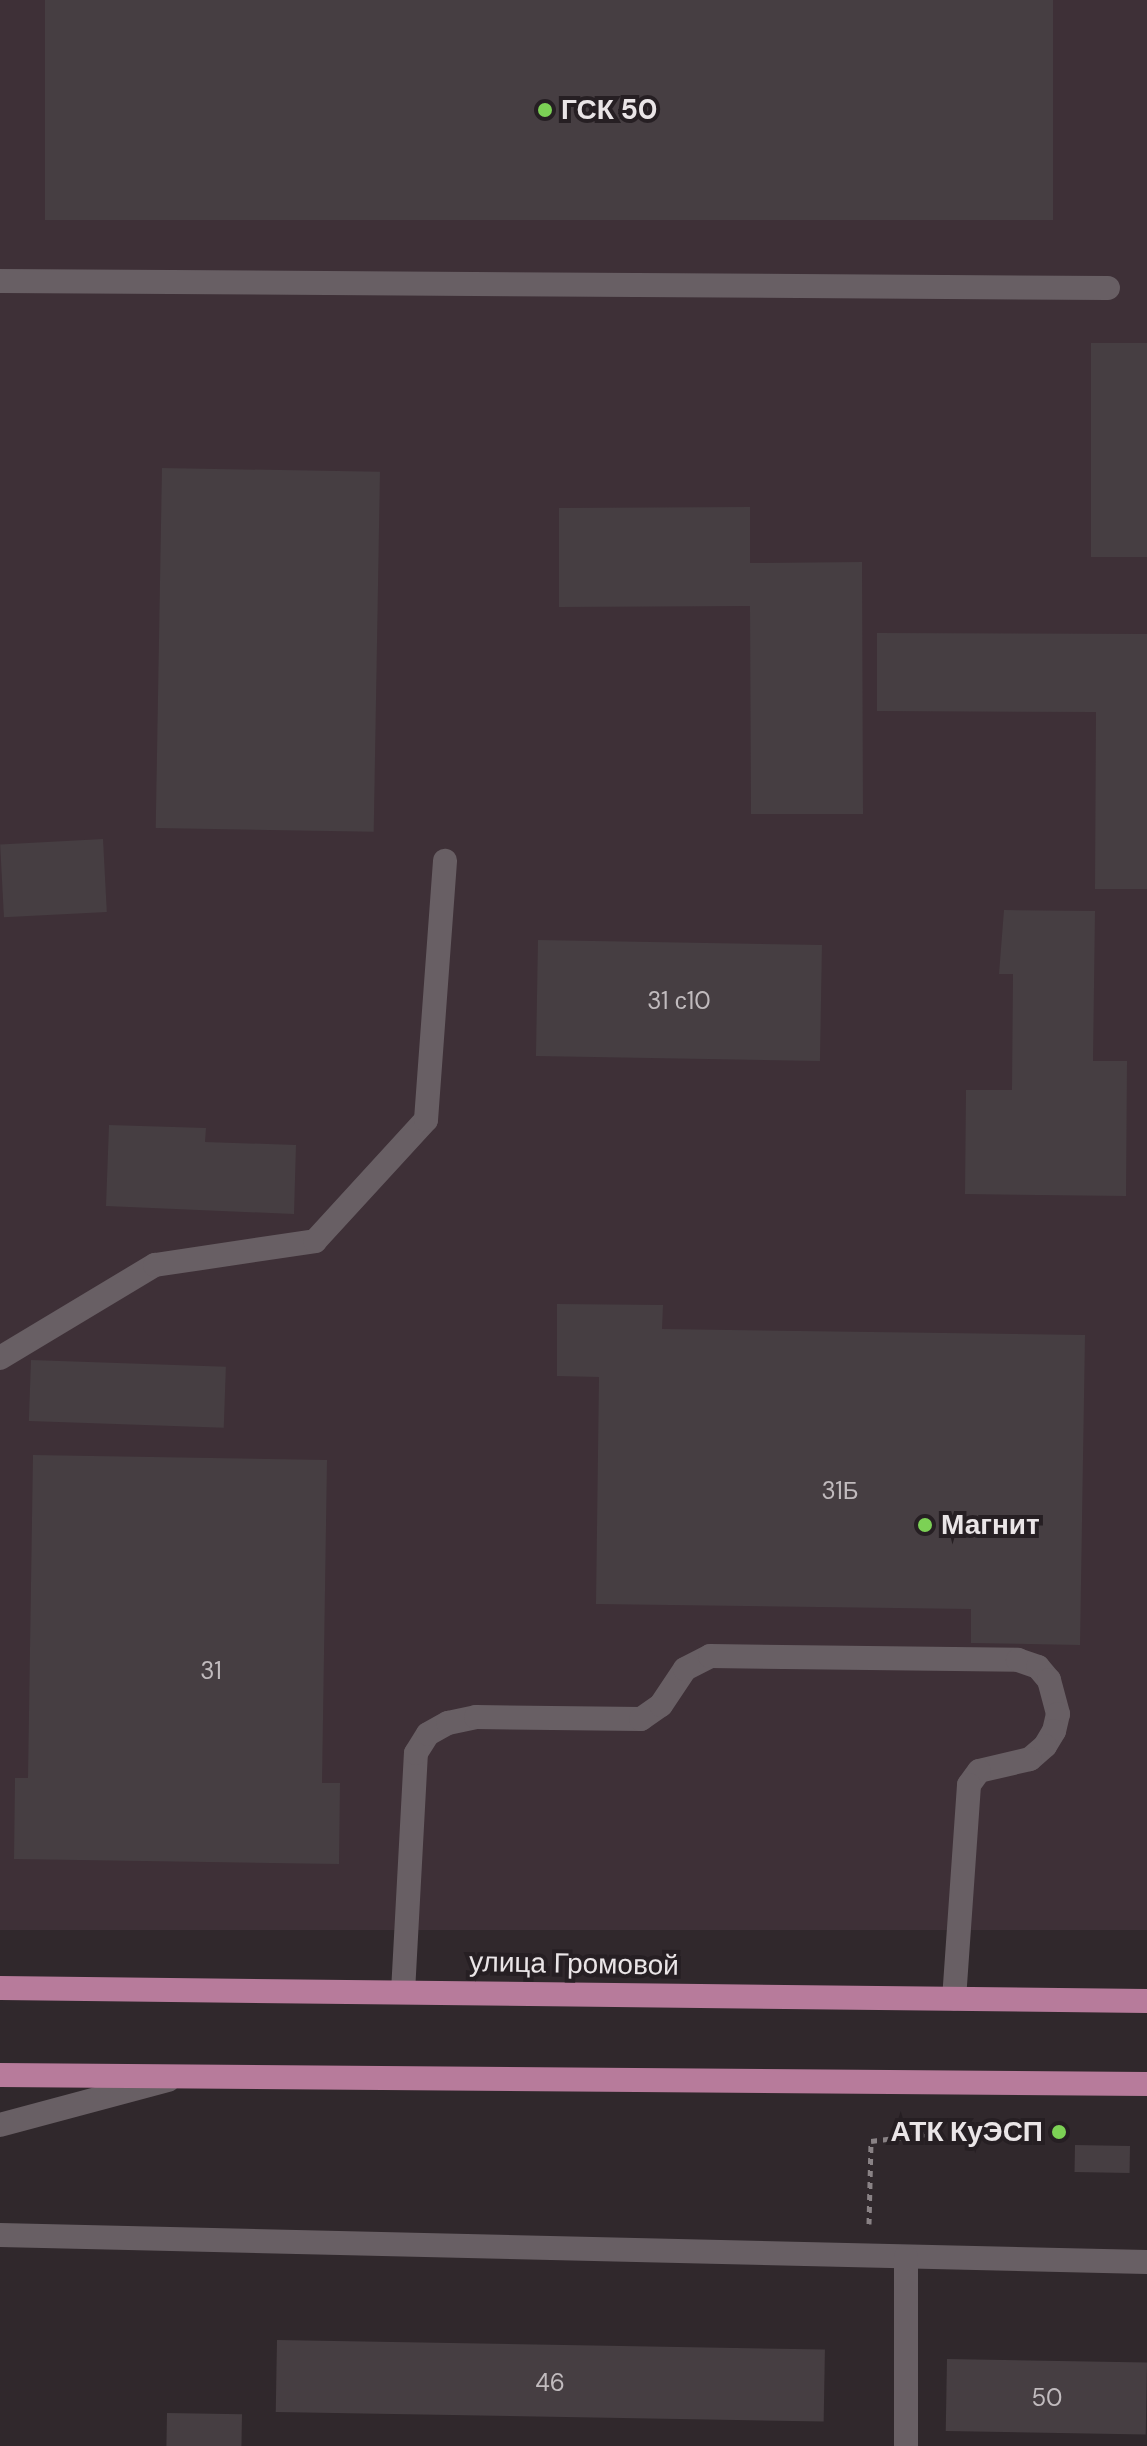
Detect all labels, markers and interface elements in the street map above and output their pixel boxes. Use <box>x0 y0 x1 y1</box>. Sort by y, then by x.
place label: ГСК 50 <box>561 93 658 127</box>
marker: ГСК 50 <box>536 101 554 119</box>
house number: 31 с10 <box>647 987 711 1015</box>
house number: 31Б <box>821 1477 859 1505</box>
place label: Магнит <box>941 1508 1040 1542</box>
marker: Магнит <box>916 1516 934 1534</box>
house number: 31 <box>200 1657 222 1685</box>
street label: улица Громовой <box>469 1945 679 1983</box>
place label: АТК КуЭСП <box>890 2115 1043 2149</box>
marker: АТК КуЭСП <box>1050 2123 1068 2141</box>
house number: 46 <box>535 2369 565 2397</box>
house number: 50 <box>1031 2384 1063 2412</box>

